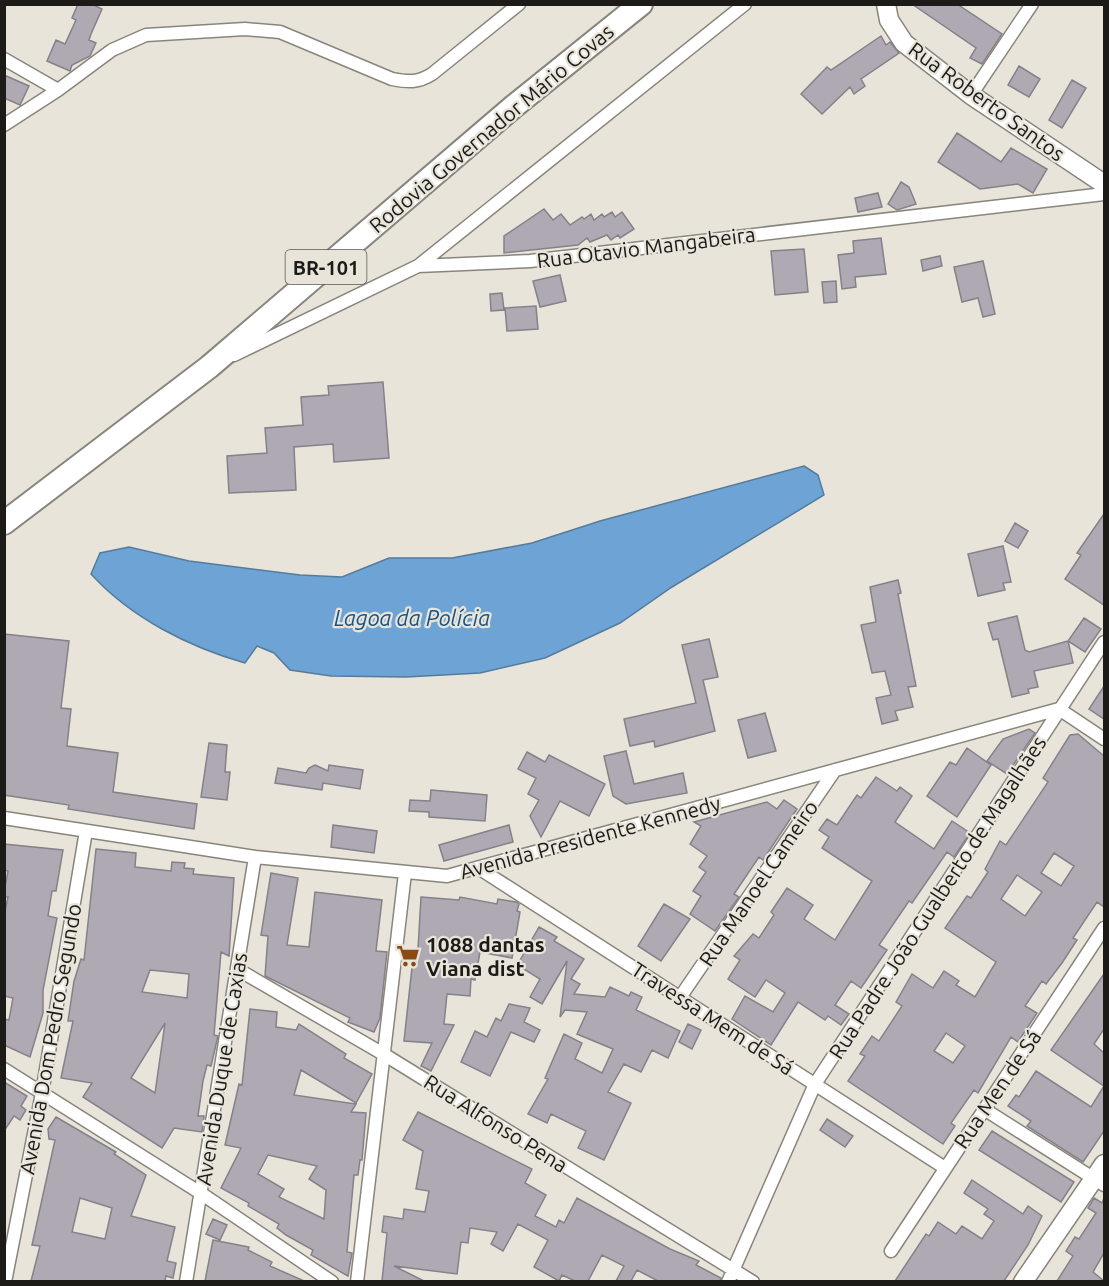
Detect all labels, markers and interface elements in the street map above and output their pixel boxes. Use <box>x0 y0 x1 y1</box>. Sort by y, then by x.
street label: Rodovia Governador Mário Covas <box>364 19 618 237</box>
street label: Rua Roberto Santos <box>904 36 1070 166</box>
street label: Rua Otavio Mangabeira <box>535 222 757 272</box>
road number: BR-101 <box>286 250 366 284</box>
water label: Lagoa da Polícia <box>334 605 490 630</box>
street label: Rua Padre João Gualberto de Magalhães <box>823 731 1051 1063</box>
street label: Avenida Presidente Kennedy <box>457 791 723 883</box>
street label: Rua Manoel Cameiro <box>694 796 822 970</box>
street label: Avenida Dom Pedro Segundo <box>14 902 86 1176</box>
place label: 1088 dantas Viana dist <box>426 932 545 980</box>
supermarket icon: 1088 dantas Viana dist <box>395 943 421 969</box>
street label: Avenida Duque de Caxias <box>191 951 251 1187</box>
street label: Travessa Mem de Sá <box>627 957 799 1079</box>
street label: Rua Men de Sá <box>949 1025 1045 1153</box>
street label: Rua Alfonso Pena <box>420 1069 572 1177</box>

